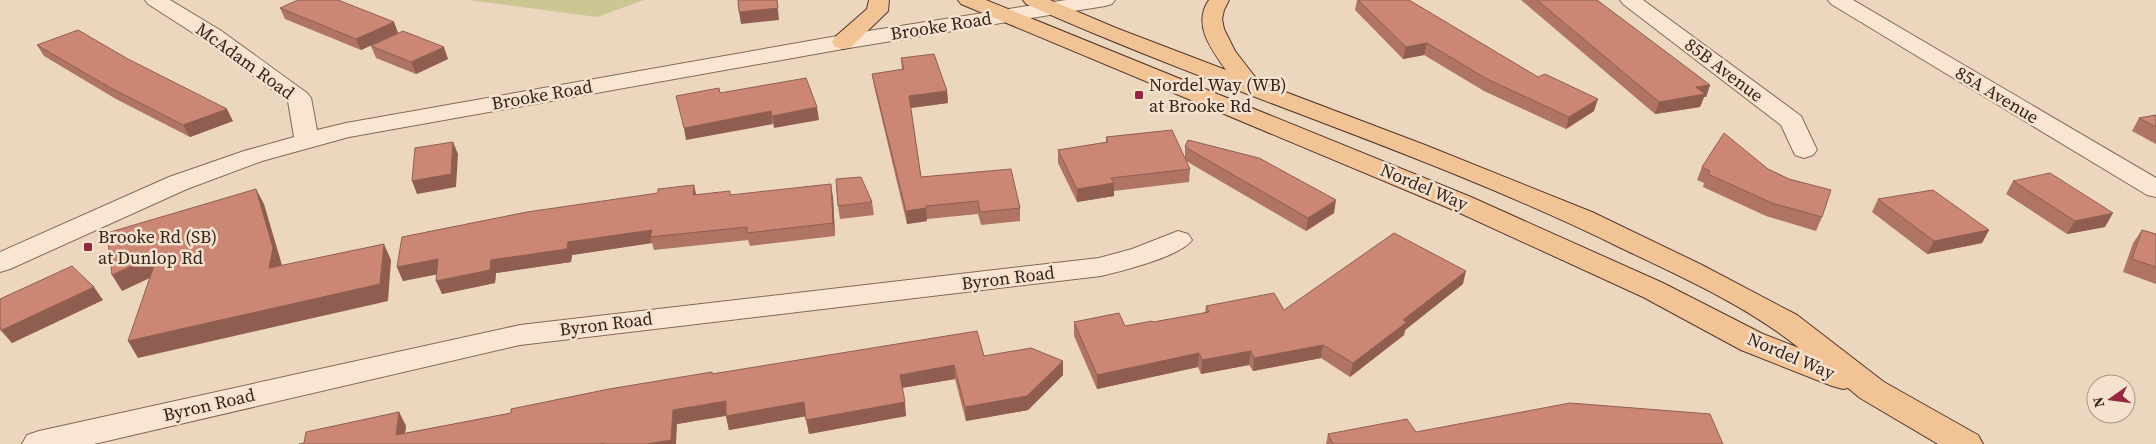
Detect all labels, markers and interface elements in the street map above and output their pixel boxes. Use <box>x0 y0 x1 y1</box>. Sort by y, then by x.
street label: Brooke Road <box>889 5 993 46</box>
street label: McAdam Road <box>191 16 300 105</box>
street label: 85B Avenue <box>1680 32 1769 107</box>
street label: 85A Avenue <box>1951 60 2044 129</box>
place label: Nordel Way (WB) at Brooke Rd <box>1149 72 1286 118</box>
street label: Brooke Road <box>490 73 594 116</box>
marker: Nordel Way (WB) at Brooke Rd <box>1133 89 1145 101</box>
street label: Nordel Way <box>1377 157 1473 216</box>
place label: Brooke Rd (SB) at Dunlop Rd <box>98 224 217 270</box>
marker: Brooke Rd (SB) at Dunlop Rd <box>82 241 94 253</box>
street label: Byron Road <box>960 259 1056 296</box>
street label: Byron Road <box>558 305 654 342</box>
street label: Nordel Way <box>1744 326 1840 385</box>
north arrow <box>2086 374 2136 424</box>
street label: Byron Road <box>160 382 257 427</box>
text: N <box>2087 395 2109 410</box>

